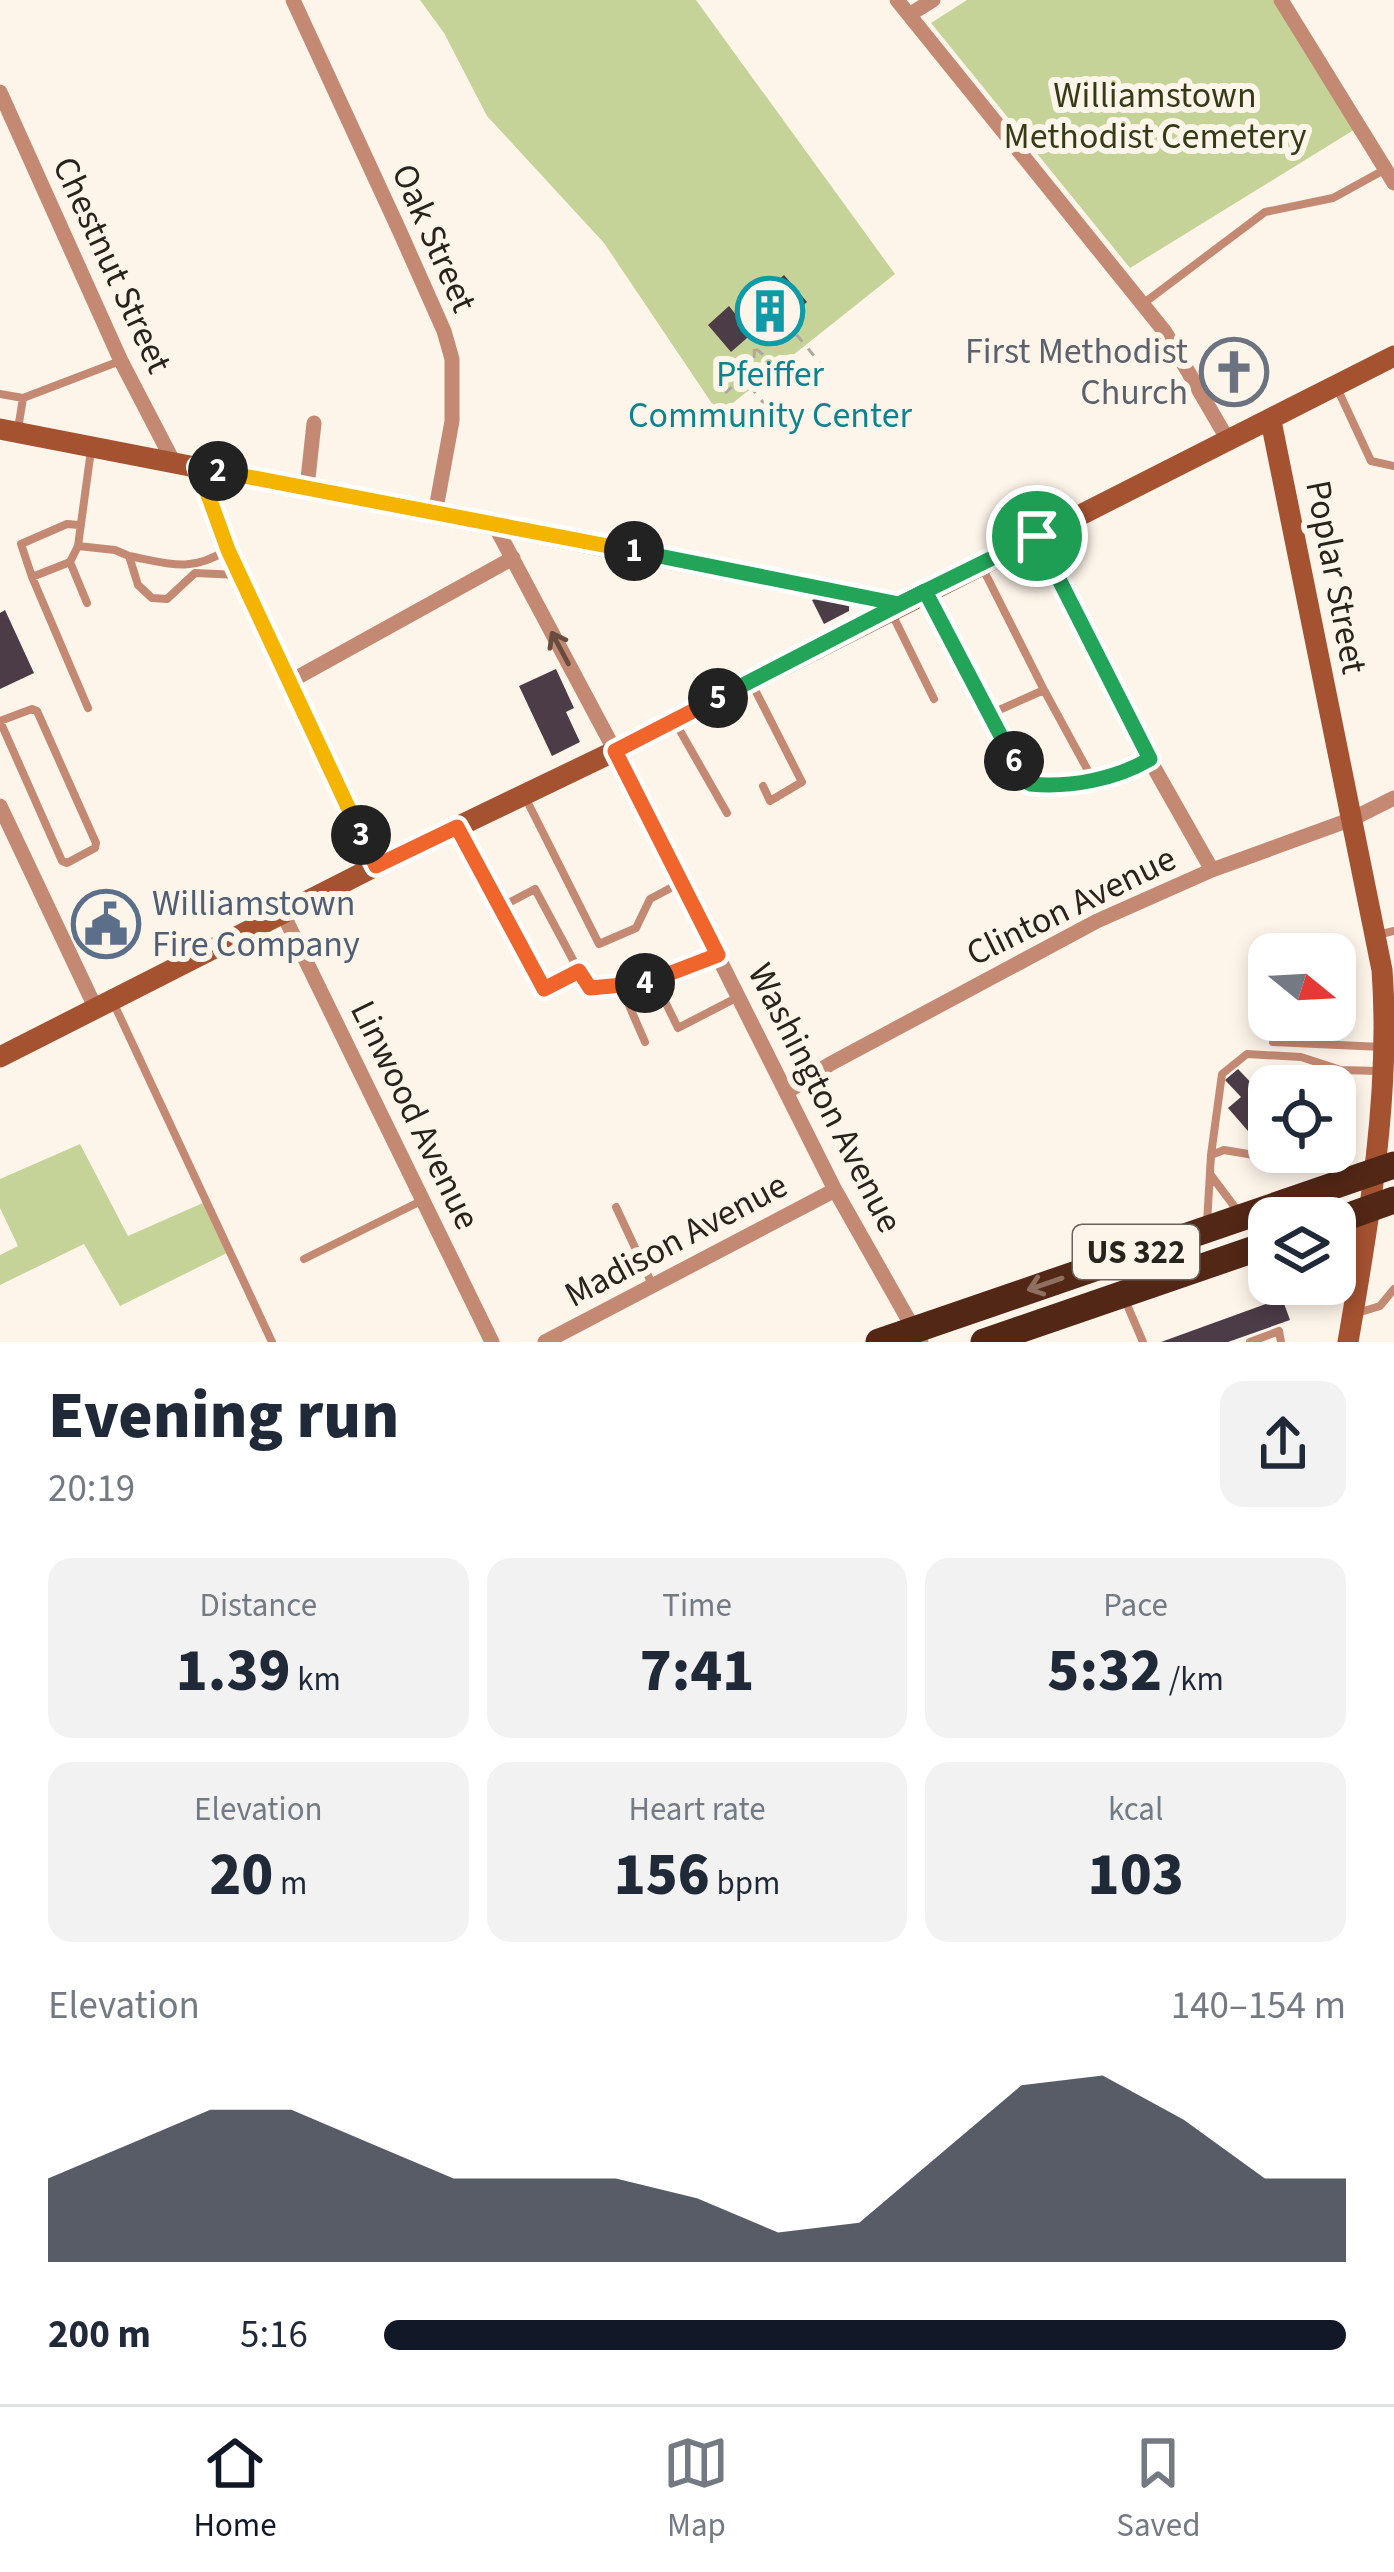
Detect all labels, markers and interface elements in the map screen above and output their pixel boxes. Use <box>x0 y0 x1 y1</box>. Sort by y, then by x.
park label: Williamstown Methodist Cemetery <box>1004 70 1307 162</box>
street label: Chestnut Street <box>40 148 184 382</box>
street label: Oak Street <box>379 156 489 320</box>
building icon: Pfeiffer Community Center <box>735 276 805 346</box>
place label: First Methodist Church <box>965 326 1188 418</box>
church icon: First Methodist Church <box>1199 337 1269 407</box>
place label: Pfeiffer Community Center <box>628 349 913 441</box>
pin: 2 <box>188 441 248 501</box>
text: 2 <box>209 447 227 494</box>
street label: Poplar Street <box>1292 476 1380 678</box>
pin <box>986 485 1088 587</box>
icon: arrive <box>1004 503 1070 569</box>
pin: 1 <box>604 521 664 581</box>
text: 1 <box>625 527 643 574</box>
one-way arrow <box>548 630 571 666</box>
pin: 5 <box>688 668 748 728</box>
text: 5 <box>709 674 727 721</box>
pin: 6 <box>984 731 1044 791</box>
text: 6 <box>1005 737 1023 784</box>
pin: 3 <box>331 805 391 865</box>
text: 3 <box>352 811 370 858</box>
street label: Clinton Avenue <box>958 833 1184 979</box>
place label: Williamstown Fire Company <box>152 878 360 970</box>
public building icon: Williamstown Fire Company <box>71 889 141 959</box>
north arrow <box>1248 933 1356 1041</box>
map controls <box>1248 933 1356 1305</box>
pin: 4 <box>615 953 675 1013</box>
street label: Washington Avenue <box>735 954 915 1242</box>
text: 4 <box>636 959 654 1006</box>
street label: Linwood Avenue <box>338 992 492 1238</box>
button: locate <box>1248 1065 1356 1173</box>
street label: Madison Avenue <box>556 1160 796 1320</box>
button: layers <box>1248 1197 1356 1305</box>
road number: US 322 <box>1073 1225 1199 1279</box>
one-way arrow <box>1027 1275 1064 1296</box>
text: Evening run <box>48 1369 399 1463</box>
button: share <box>1220 1381 1346 1507</box>
text: 20:19 <box>48 1461 135 1517</box>
text: Distance <box>200 1582 317 1629</box>
text: Time <box>662 1582 732 1629</box>
text: Pace <box>1103 1582 1168 1629</box>
text: 1.39 <box>176 1629 291 1714</box>
text: 7:41 <box>640 1629 754 1714</box>
text: 5:32 <box>1047 1629 1162 1714</box>
text: km <box>291 1656 341 1703</box>
text: /km <box>1162 1656 1224 1703</box>
text: Elevation <box>194 1786 323 1833</box>
text: Heart rate <box>628 1786 766 1833</box>
text: kcal <box>1108 1786 1163 1833</box>
text: 20 <box>209 1833 273 1918</box>
text: 156 <box>614 1833 710 1918</box>
text: 103 <box>1088 1833 1184 1918</box>
text: m <box>273 1860 307 1907</box>
text: bpm <box>710 1860 780 1907</box>
text: Elevation <box>48 1978 200 2034</box>
text: 140–154 m <box>1171 1978 1346 2034</box>
text: 200 m <box>48 2307 151 2363</box>
text: 5:16 <box>240 2307 308 2363</box>
tab: Home <box>193 2430 277 2549</box>
tab: Map <box>663 2430 729 2549</box>
tab: Saved <box>1116 2430 1201 2549</box>

